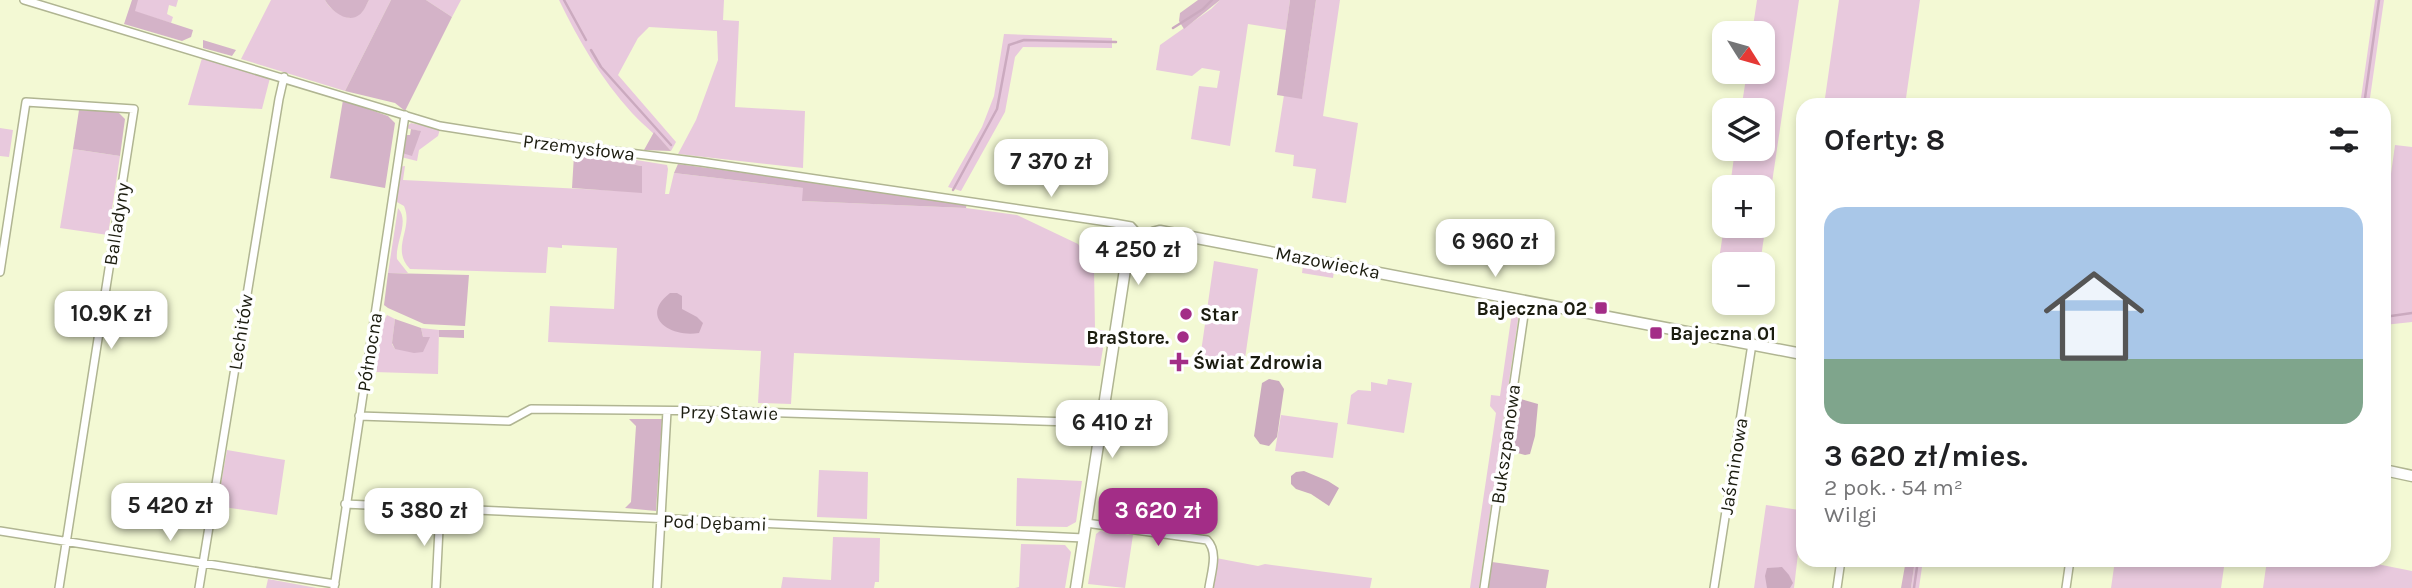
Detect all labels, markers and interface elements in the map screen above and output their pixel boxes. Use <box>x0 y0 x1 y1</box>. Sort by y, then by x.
north arrow <box>1712 21 1774 84</box>
map controls <box>1712 21 1775 315</box>
button: layers <box>1712 98 1775 161</box>
icon: filters <box>2325 121 2363 159</box>
text: Oferty: 8 <box>1824 122 1945 158</box>
street label: Przemysłowa <box>522 130 636 166</box>
pin: 7 370 zł <box>979 140 1123 199</box>
text: 7 370 zł <box>1010 148 1092 175</box>
button: + <box>1712 175 1775 238</box>
street label: Balladyny <box>100 181 134 267</box>
pin: 6 960 zł <box>1423 219 1567 279</box>
pin: 4 250 zł <box>1066 228 1210 287</box>
text: 6 960 zł <box>1452 228 1538 255</box>
text: 4 250 zł <box>1095 236 1181 263</box>
street label: Mazowiecka <box>1274 242 1382 284</box>
button: − <box>1712 252 1775 315</box>
icon: home <box>2031 253 2157 379</box>
pin: 10.9K zł <box>39 292 183 351</box>
street label: Lechitów <box>224 292 258 372</box>
place label: Bajeczna 02 <box>1476 298 1587 320</box>
text: 10.9K zł <box>71 300 151 327</box>
marker: Bajeczna 02 <box>1593 300 1609 316</box>
place label: Star <box>1200 304 1239 326</box>
marker: Star <box>1178 306 1194 322</box>
street label: Północna <box>353 311 387 393</box>
place label: Bajeczna 01 <box>1670 323 1776 345</box>
marker: Bajeczna 01 <box>1648 325 1664 341</box>
place label: BraStore. <box>1086 327 1169 349</box>
marker: BraStore. <box>1175 329 1191 345</box>
place label: Świat Zdrowia <box>1193 350 1323 374</box>
marker: Świat Zdrowia <box>1171 354 1187 370</box>
street label: Bukszpanowa <box>1487 383 1525 505</box>
pin: 6 410 zł <box>1040 400 1184 460</box>
street label: Przy Stawie <box>680 401 778 425</box>
text: 6 410 zł <box>1072 409 1152 436</box>
street label: Jaśminowa <box>1715 416 1752 516</box>
text: 3 620 zł/mies. <box>1824 438 2028 474</box>
text: 2 pok. · 54 m² <box>1824 474 1963 501</box>
pin: 5 420 zł <box>98 484 242 543</box>
pin: 5 380 zł <box>352 489 496 548</box>
pin: 3 620 zł <box>1086 489 1230 548</box>
text: 5 420 zł <box>127 492 213 519</box>
text: 5 380 zł <box>380 497 468 524</box>
text: 3 620 zł <box>1115 497 1201 524</box>
text: Wilgi <box>1824 501 1878 528</box>
street label: Pod Dębami <box>663 510 767 536</box>

